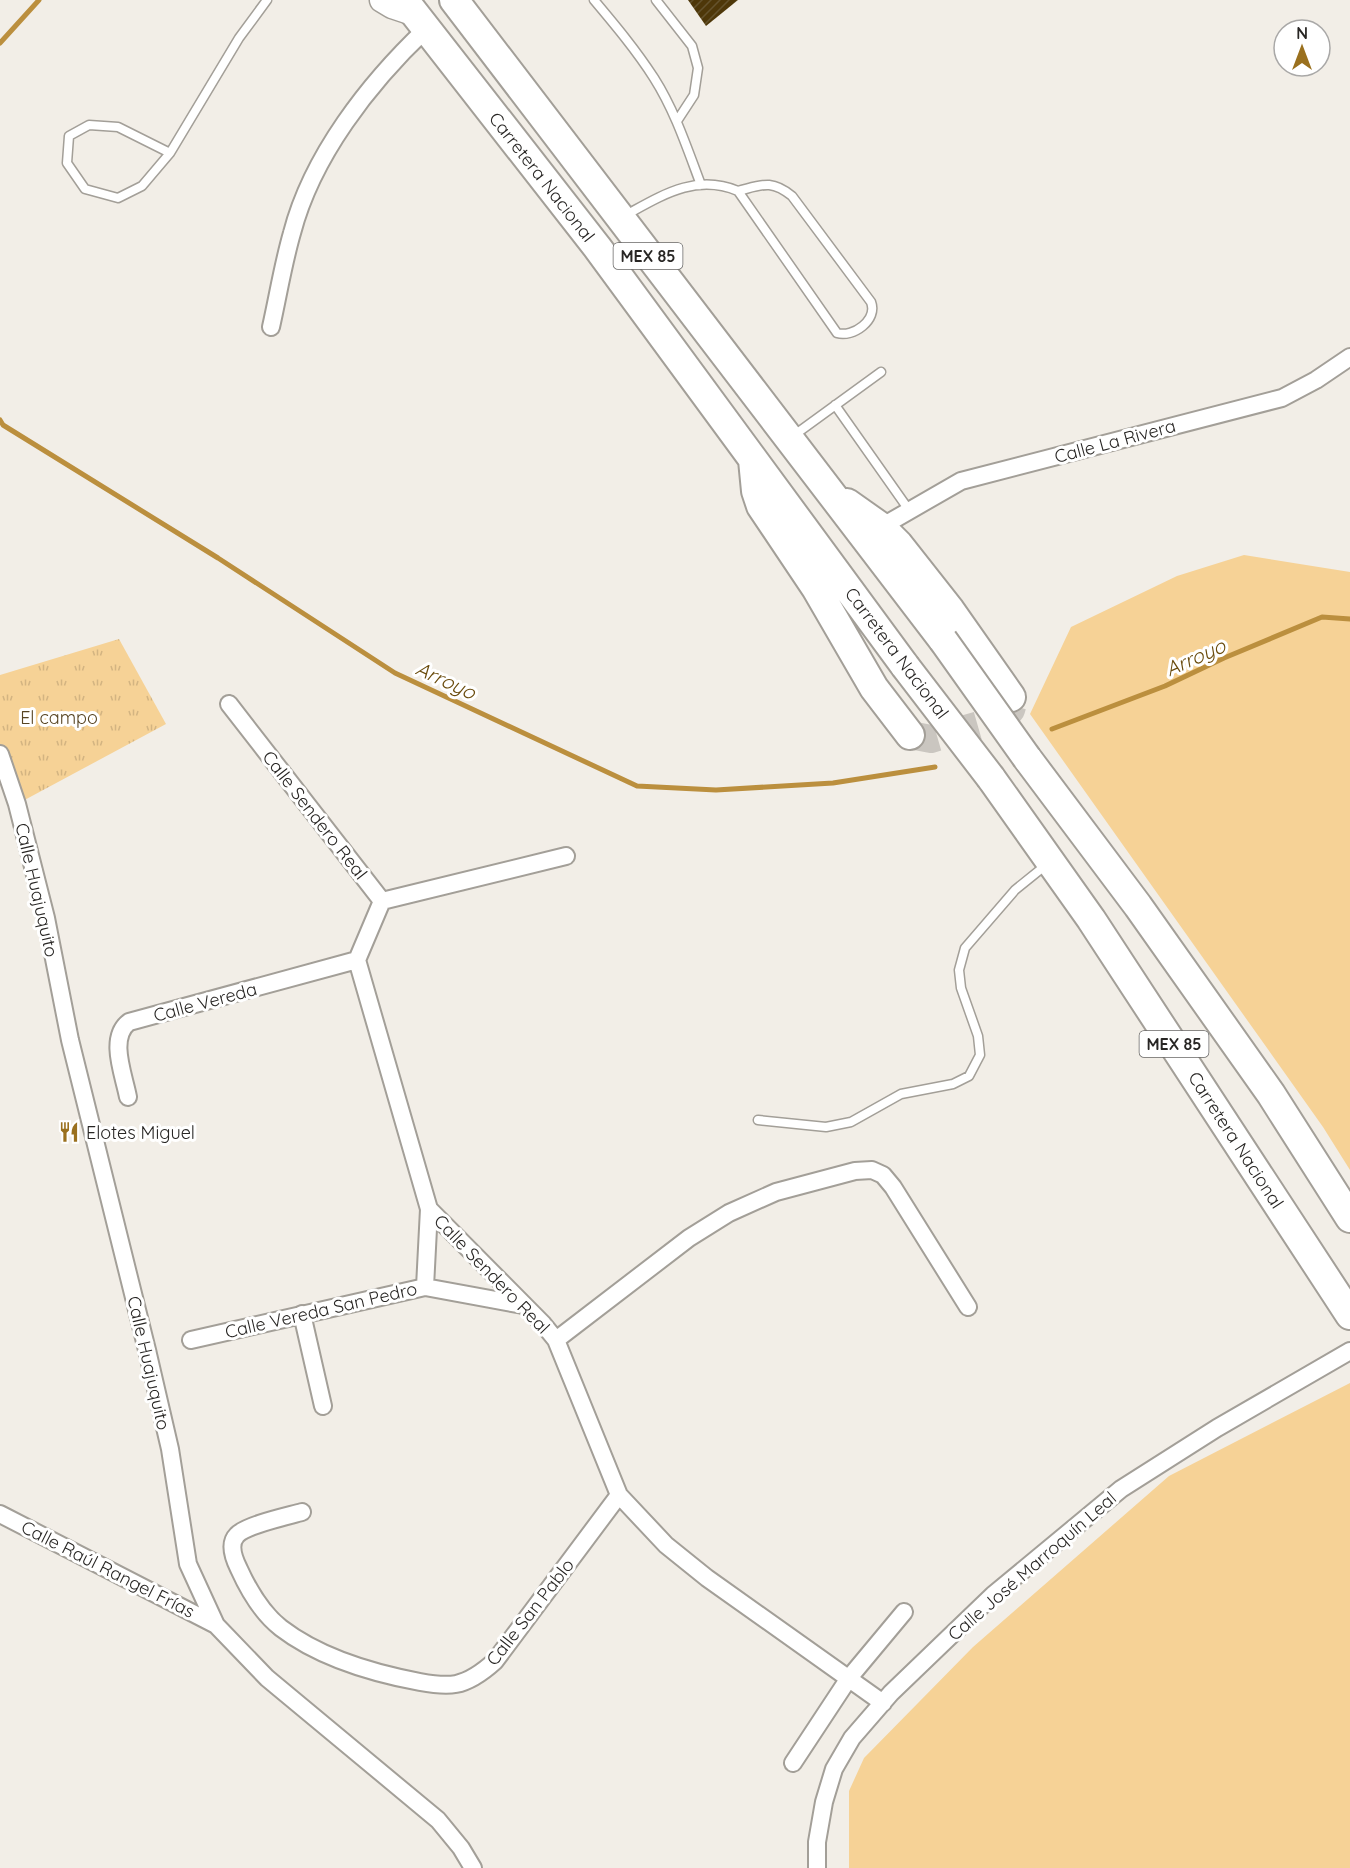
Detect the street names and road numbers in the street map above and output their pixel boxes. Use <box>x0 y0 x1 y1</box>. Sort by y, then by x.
street label: Carretera Nacional <box>484 107 600 247</box>
road number: MEX 85 <box>614 243 682 269</box>
street label: Calle La Rivera <box>1052 414 1178 468</box>
street label: Carretera Nacional <box>840 583 954 723</box>
street label: Calle Sendero Real <box>258 746 372 884</box>
street label: Calle Huajuquito <box>10 821 64 959</box>
street label: Calle Vereda <box>151 977 259 1027</box>
road number: MEX 85 <box>1140 1031 1208 1057</box>
street label: Carretera Nacional <box>1183 1067 1289 1213</box>
street label: Calle Sendero Real <box>429 1209 555 1339</box>
street label: Calle Vereda San Pedro <box>223 1277 419 1343</box>
street label: Calle Huajuquito <box>122 1294 176 1432</box>
street label: Calle José Marroquín Leal <box>943 1487 1121 1645</box>
street label: Calle Raúl Rangel Frías <box>17 1515 199 1623</box>
street label: Calle San Pablo <box>481 1554 579 1670</box>

